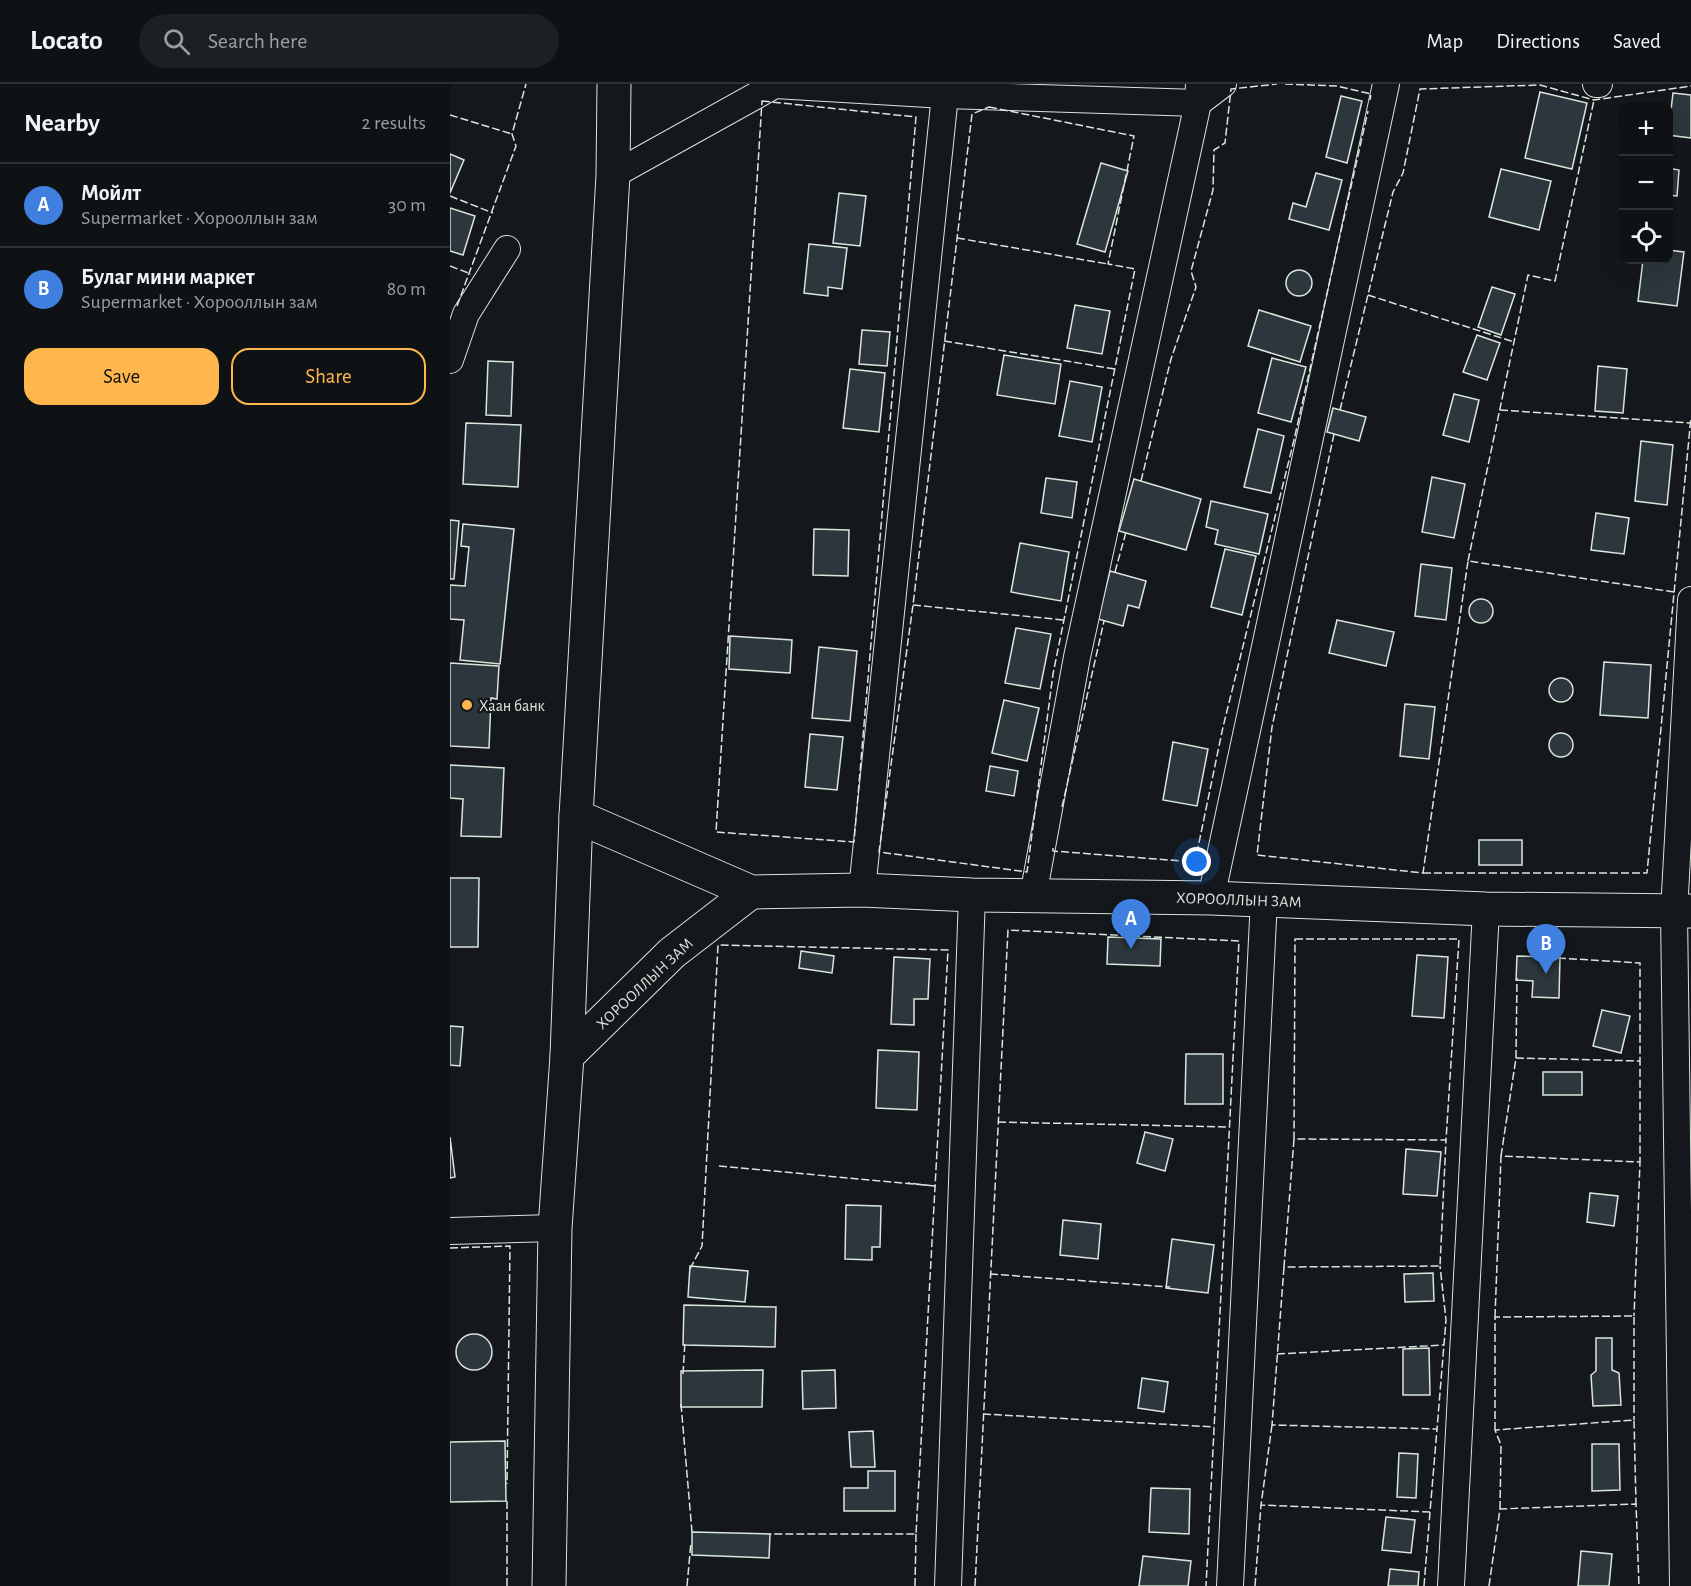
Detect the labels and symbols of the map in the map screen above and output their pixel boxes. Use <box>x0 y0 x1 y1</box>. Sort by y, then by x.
marker: Хаан банк <box>460 698 474 712</box>
place label: Хаан банк <box>479 698 546 714</box>
your location <box>1182 847 1211 876</box>
street label: ХОРООЛЛЫН ЗАМ <box>1176 890 1302 910</box>
pin: A <box>1112 900 1150 949</box>
pin: B <box>1526 924 1566 974</box>
street label: ХОРООЛЛЫН ЗАМ <box>593 935 696 1032</box>

